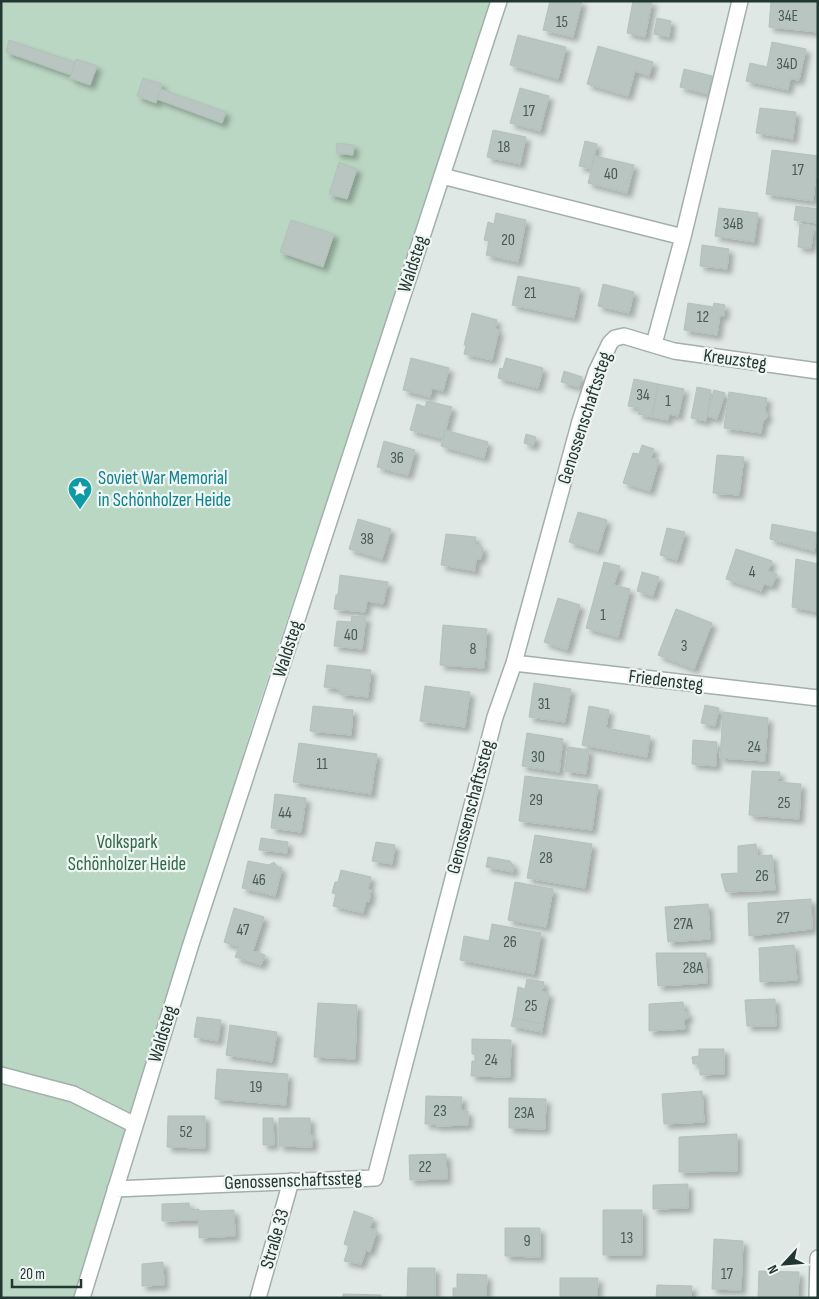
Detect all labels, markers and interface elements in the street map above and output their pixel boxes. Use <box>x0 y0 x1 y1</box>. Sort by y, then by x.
house number: 34E <box>778 7 798 26</box>
house number: 15 <box>556 13 568 32</box>
house number: 34D <box>776 55 798 74</box>
house number: 17 <box>523 102 536 121</box>
house number: 18 <box>498 138 510 157</box>
house number: 17 <box>792 161 805 180</box>
house number: 40 <box>604 165 618 184</box>
house number: 34B <box>723 215 743 234</box>
house number: 20 <box>501 231 515 250</box>
street label: Waldsteg <box>393 232 433 295</box>
house number: 21 <box>524 284 537 303</box>
house number: 12 <box>697 308 709 327</box>
street label: Kreuzsteg <box>702 344 769 376</box>
street label: Genossenschaftssteg <box>553 349 617 487</box>
house number: 34 <box>636 386 650 405</box>
house number: 1 <box>665 392 671 411</box>
house number: 36 <box>390 449 404 468</box>
place label: Soviet War Memorial in Schönholzer Heide <box>98 467 231 512</box>
place icon: Soviet War Memorial in Schönholzer Heide <box>67 476 93 510</box>
house number: 38 <box>360 530 374 549</box>
house number: 4 <box>749 563 756 582</box>
house number: 1 <box>600 606 606 625</box>
street label: Waldsteg <box>268 617 308 680</box>
house number: 40 <box>344 626 358 645</box>
house number: 3 <box>681 637 687 656</box>
house number: 8 <box>469 640 477 659</box>
street label: Friedensteg <box>627 665 705 697</box>
house number: 31 <box>538 695 551 714</box>
street label: Genossenschaftssteg <box>442 737 500 876</box>
house number: 24 <box>747 738 761 757</box>
house number: 30 <box>531 748 545 767</box>
house number: 11 <box>316 755 328 774</box>
house number: 29 <box>529 791 543 810</box>
house number: 25 <box>777 794 791 813</box>
house number: 44 <box>278 804 292 823</box>
park label: Volkspark Schönholzer Heide <box>68 831 186 876</box>
house number: 28 <box>539 849 553 868</box>
house number: 26 <box>755 867 769 886</box>
house number: 46 <box>252 871 266 890</box>
house number: 27 <box>776 909 790 928</box>
house number: 27A <box>673 915 693 934</box>
house number: 47 <box>237 921 250 940</box>
house number: 26 <box>503 933 517 952</box>
house number: 28A <box>683 959 703 978</box>
house number: 25 <box>524 997 538 1016</box>
street label: Waldsteg <box>143 1002 183 1065</box>
house number: 24 <box>484 1051 498 1070</box>
house number: 19 <box>250 1078 262 1097</box>
house number: 23 <box>433 1102 447 1121</box>
house number: 23A <box>514 1104 534 1123</box>
house number: 52 <box>179 1123 193 1142</box>
house number: 22 <box>418 1158 432 1177</box>
street label: Genossenschaftssteg <box>224 1167 363 1195</box>
street label: Straße 33 <box>256 1206 294 1271</box>
house number: 13 <box>621 1229 633 1248</box>
house number: 9 <box>523 1232 531 1251</box>
north arrow <box>759 1239 809 1289</box>
scale bar <box>12 1256 81 1288</box>
text: N <box>763 1262 782 1277</box>
text: 20 m <box>20 1265 45 1284</box>
house number: 17 <box>721 1265 734 1284</box>

